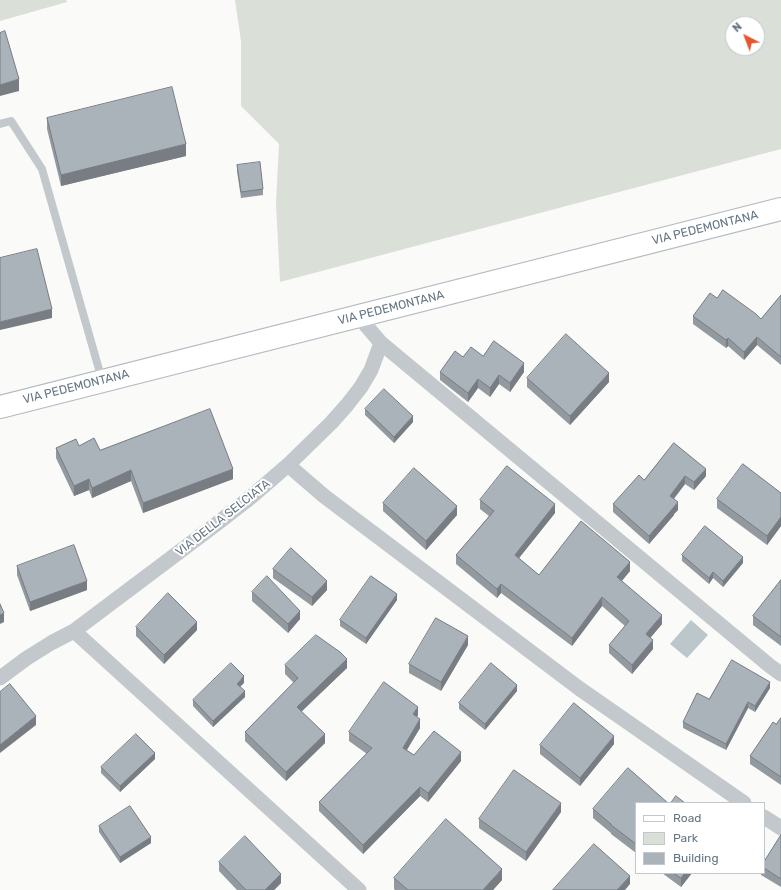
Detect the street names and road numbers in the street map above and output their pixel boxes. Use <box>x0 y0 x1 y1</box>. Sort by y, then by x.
street label: VIA PEDEMONTANA <box>650 208 760 248</box>
street label: VIA PEDEMONTANA <box>336 288 446 328</box>
street label: VIA PEDEMONTANA <box>21 367 131 407</box>
street label: VIA DELLA SELCIATA <box>173 477 273 559</box>

